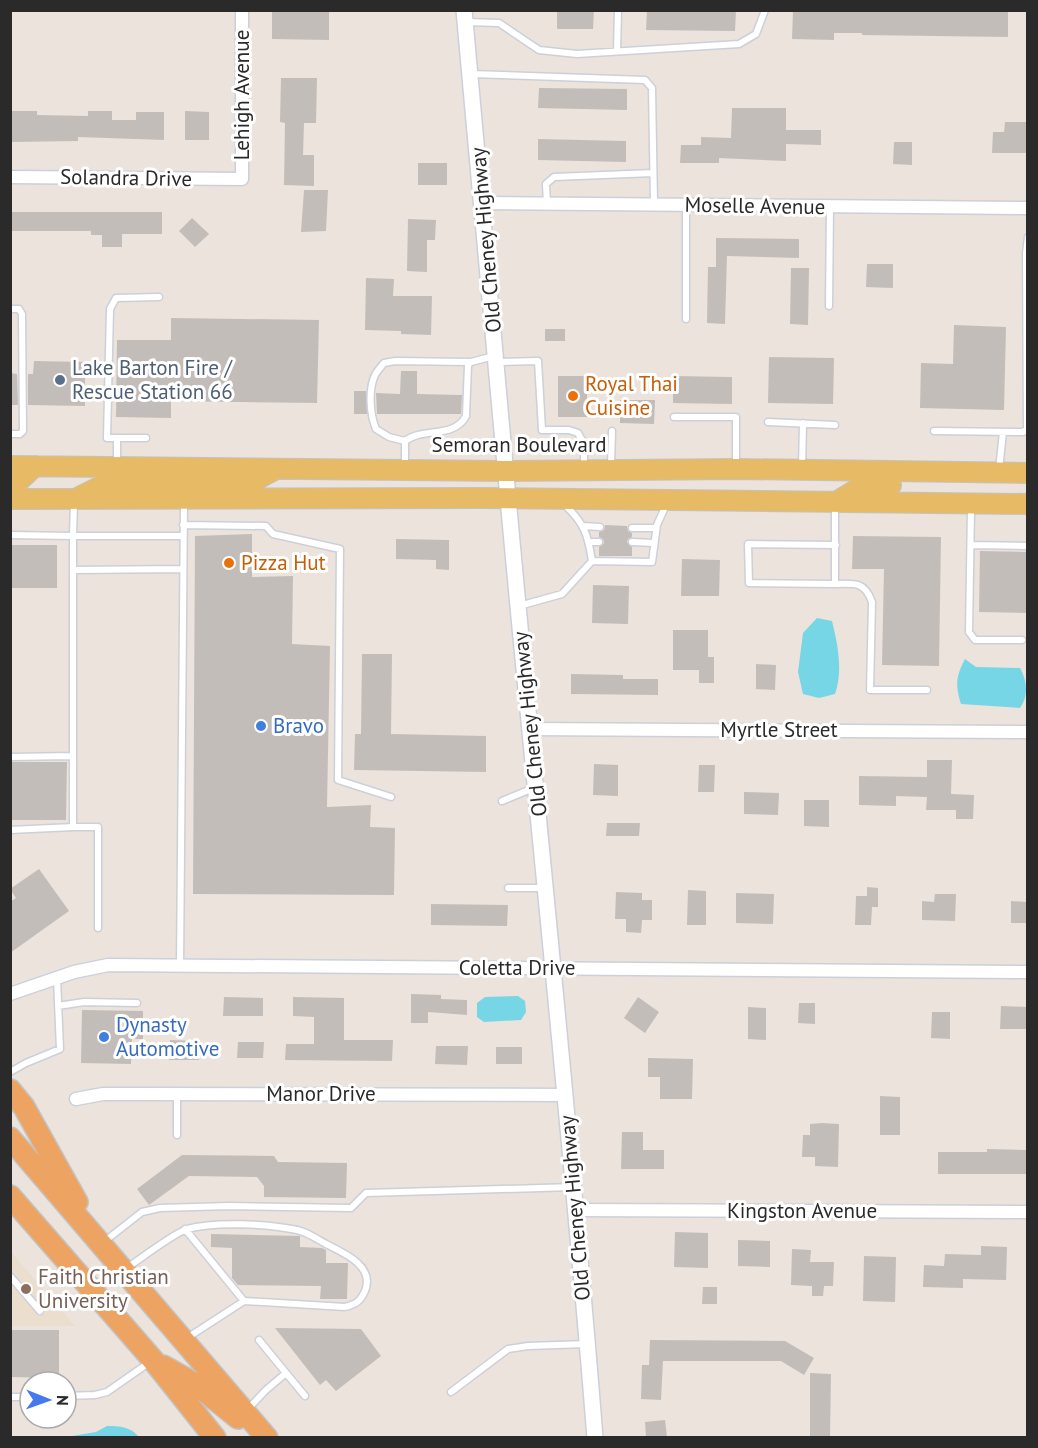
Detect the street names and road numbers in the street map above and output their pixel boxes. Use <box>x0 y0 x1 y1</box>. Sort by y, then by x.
street label: Lehigh Avenue <box>228 30 255 160</box>
street label: Old Cheney Highway <box>464 146 507 334</box>
street label: Solandra Drive <box>60 163 192 192</box>
street label: Moselle Avenue <box>684 191 826 220</box>
street label: Semoran Boulevard <box>432 431 606 458</box>
street label: Old Cheney Highway <box>506 630 553 818</box>
street label: Myrtle Street <box>720 716 838 743</box>
street label: Coletta Drive <box>459 954 575 981</box>
street label: Manor Drive <box>266 1080 376 1107</box>
street label: Old Cheney Highway <box>553 1114 596 1302</box>
street label: Kingston Avenue <box>727 1197 877 1224</box>

